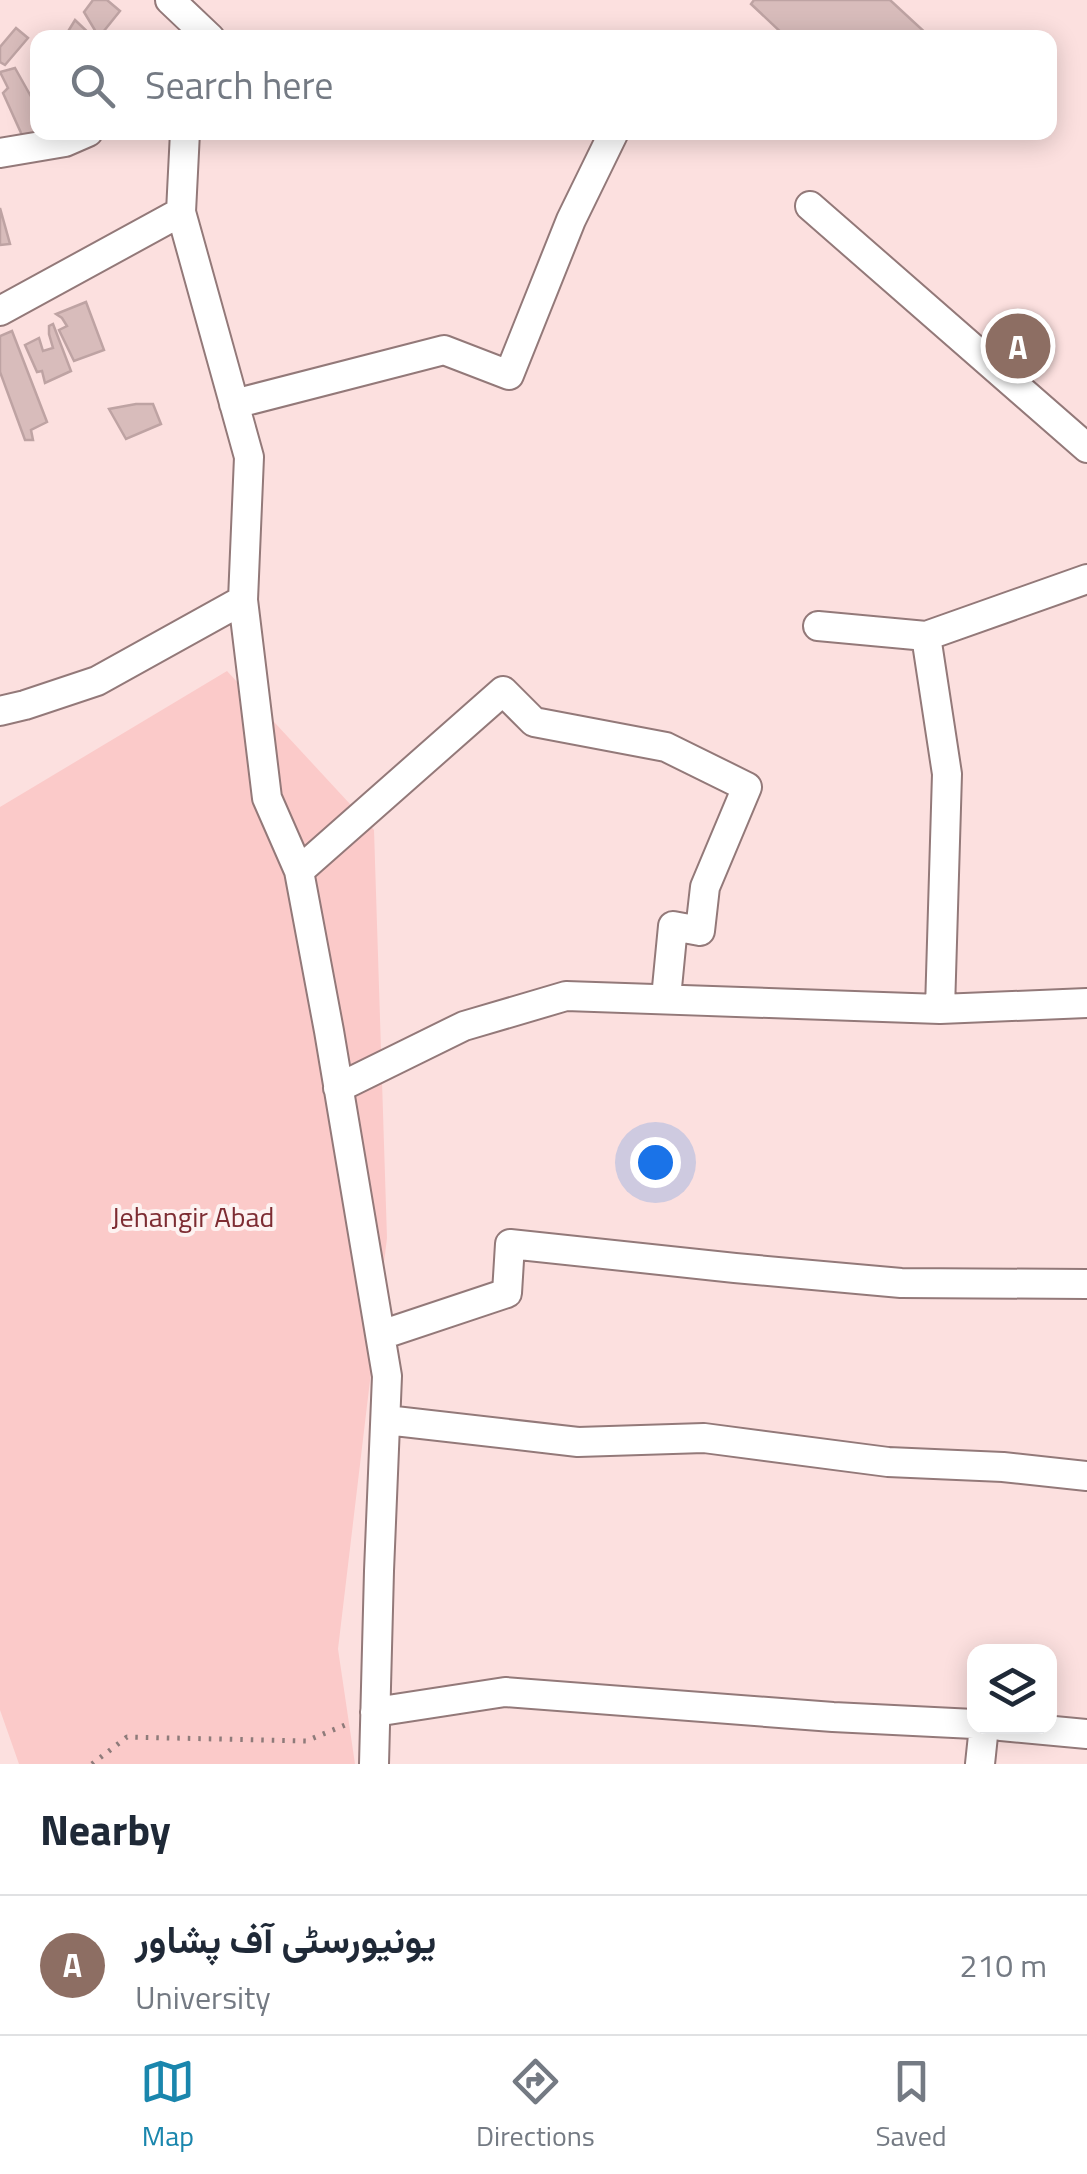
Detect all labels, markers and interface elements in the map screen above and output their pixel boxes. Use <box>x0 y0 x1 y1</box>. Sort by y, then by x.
search box <box>30 30 1057 140</box>
text: Search here <box>145 56 333 114</box>
icon: search <box>65 58 120 113</box>
pin: A <box>986 308 1050 384</box>
your location <box>630 1137 681 1188</box>
park label: Jehangir Abad <box>112 1195 274 1238</box>
map controls <box>967 1644 1057 1734</box>
button: layers <box>967 1644 1057 1734</box>
text: Nearby <box>40 1797 171 1861</box>
text: یونیورسٹی آف پشاور <box>135 1910 436 1968</box>
text: A <box>63 1941 82 1989</box>
text: 210 m <box>959 1941 1047 1989</box>
text: University <box>135 1973 271 2021</box>
tab: Map <box>140 2054 195 2157</box>
tab: Directions <box>476 2054 595 2157</box>
tab: Saved <box>875 2054 947 2157</box>

